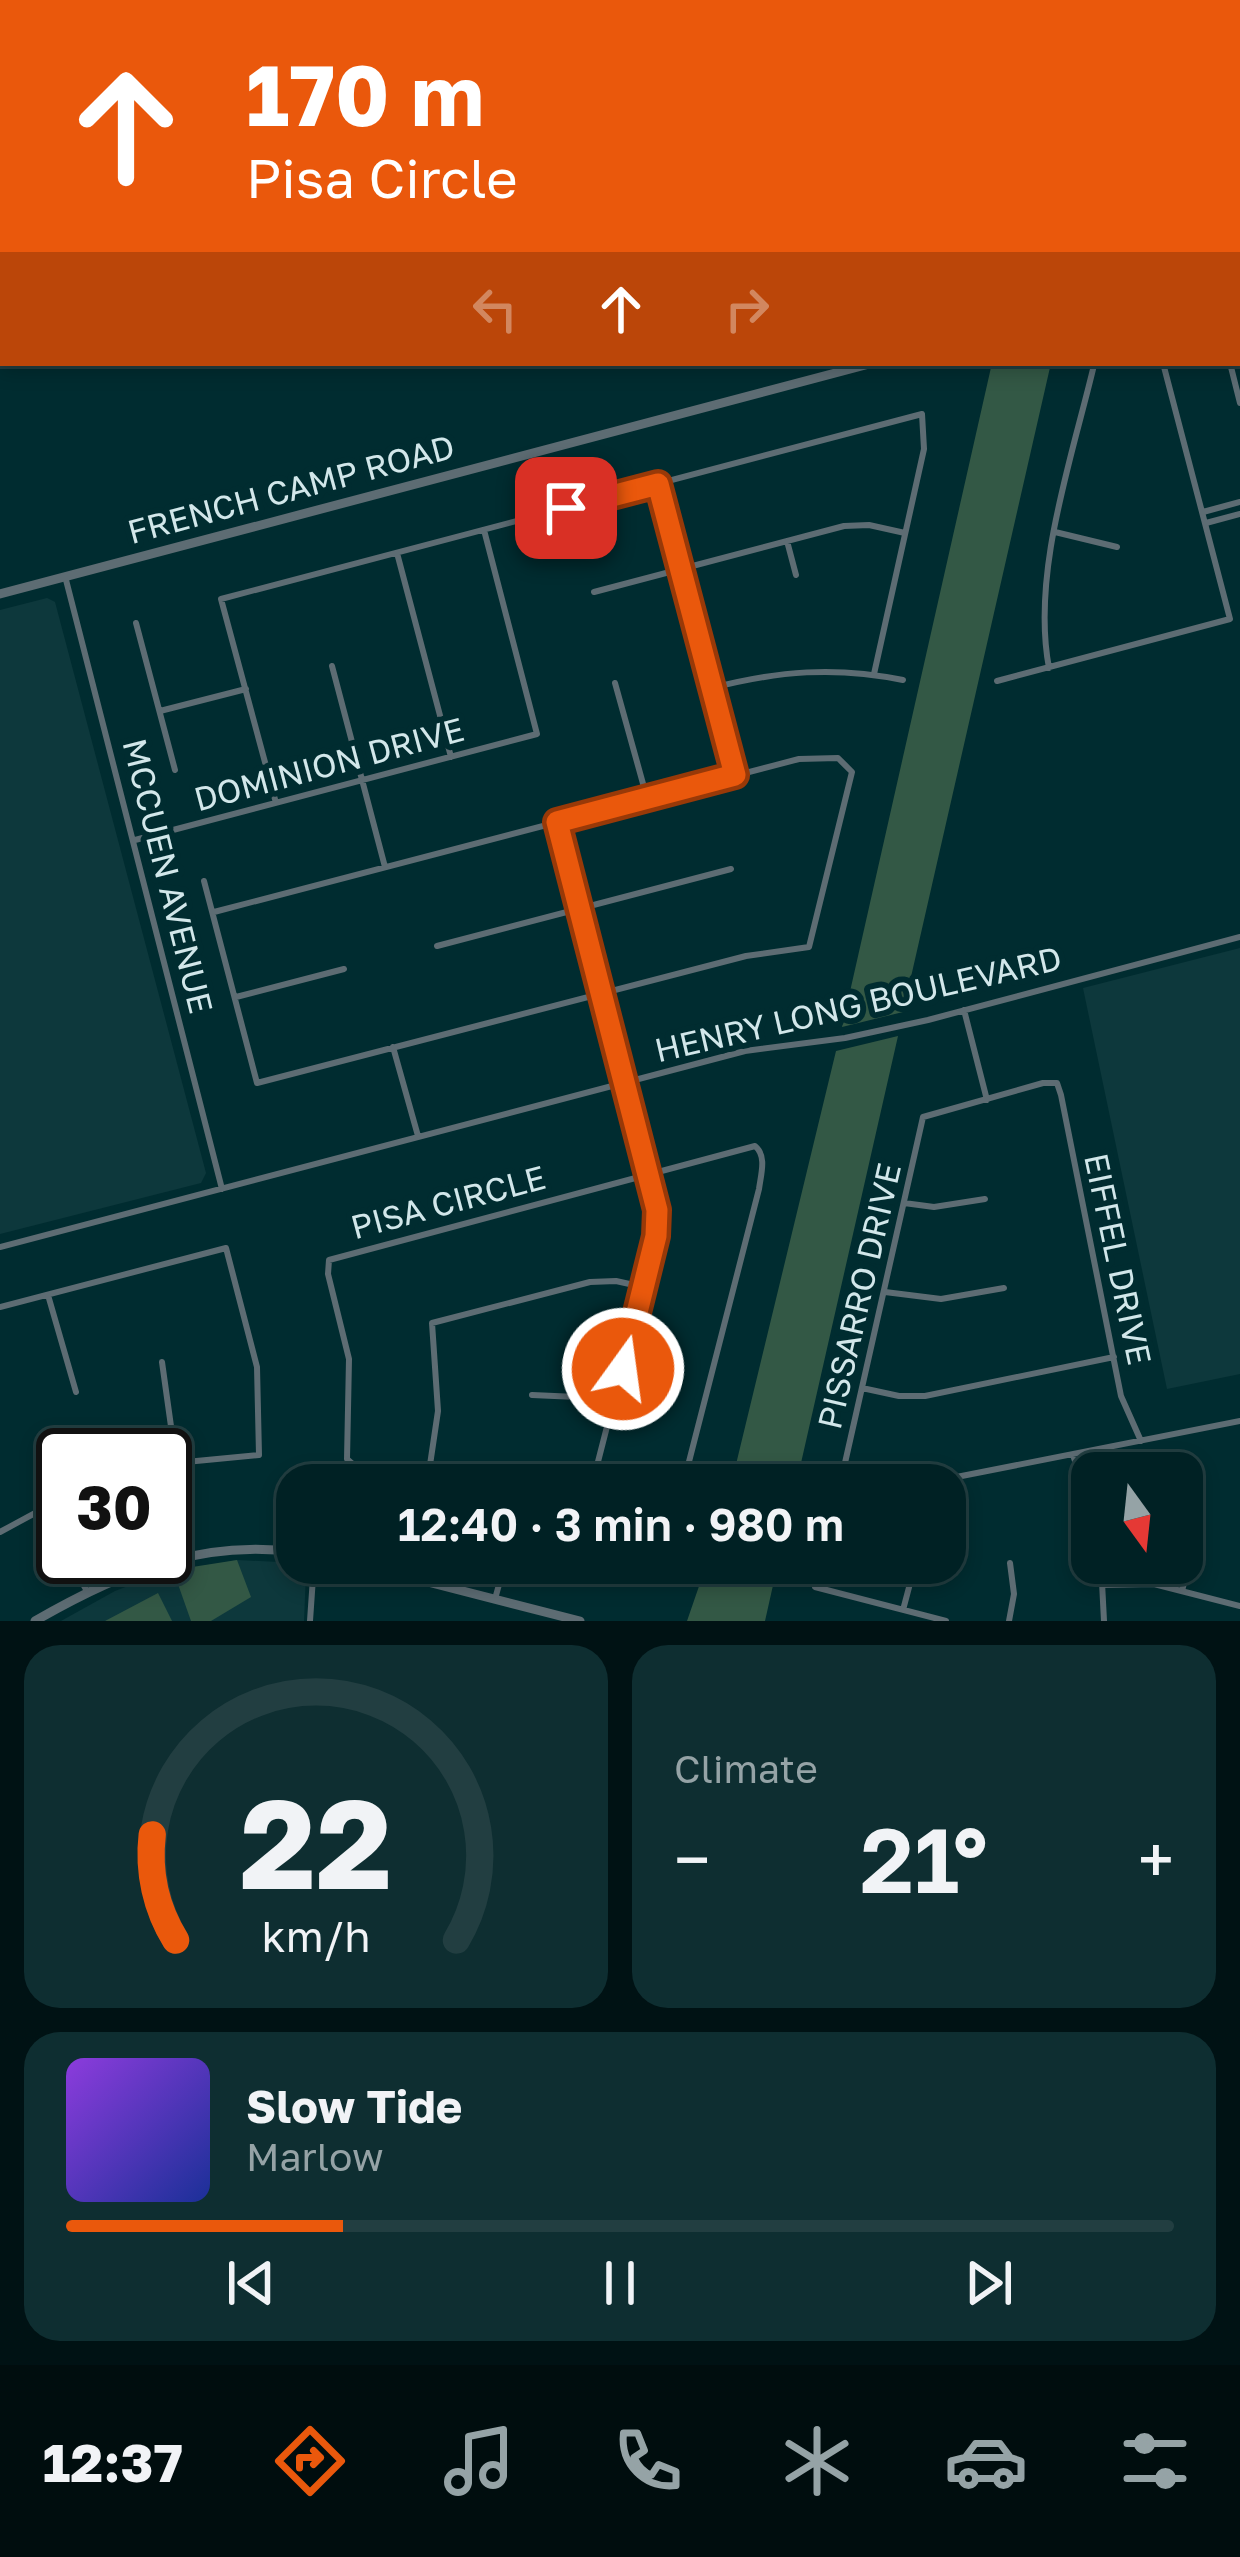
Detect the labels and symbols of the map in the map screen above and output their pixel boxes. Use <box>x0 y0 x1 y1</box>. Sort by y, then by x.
street label: FRENCH CAMP ROAD <box>123 426 458 551</box>
pin <box>515 457 617 559</box>
street label: DOMINION DRIVE <box>190 709 468 818</box>
street label: MCCUEN AVENUE <box>116 735 221 1017</box>
street label: HENRY LONG BOULEVARD <box>651 938 1065 1069</box>
street label: EIFFEL DRIVE <box>1077 1150 1160 1368</box>
street label: PISA CIRCLE <box>346 1157 549 1246</box>
street label: PISSARRO DRIVE <box>809 1159 908 1433</box>
position arrow <box>560 1306 686 1432</box>
speed limit sign: 30 <box>36 1428 192 1584</box>
north arrow <box>1071 1452 1203 1584</box>

